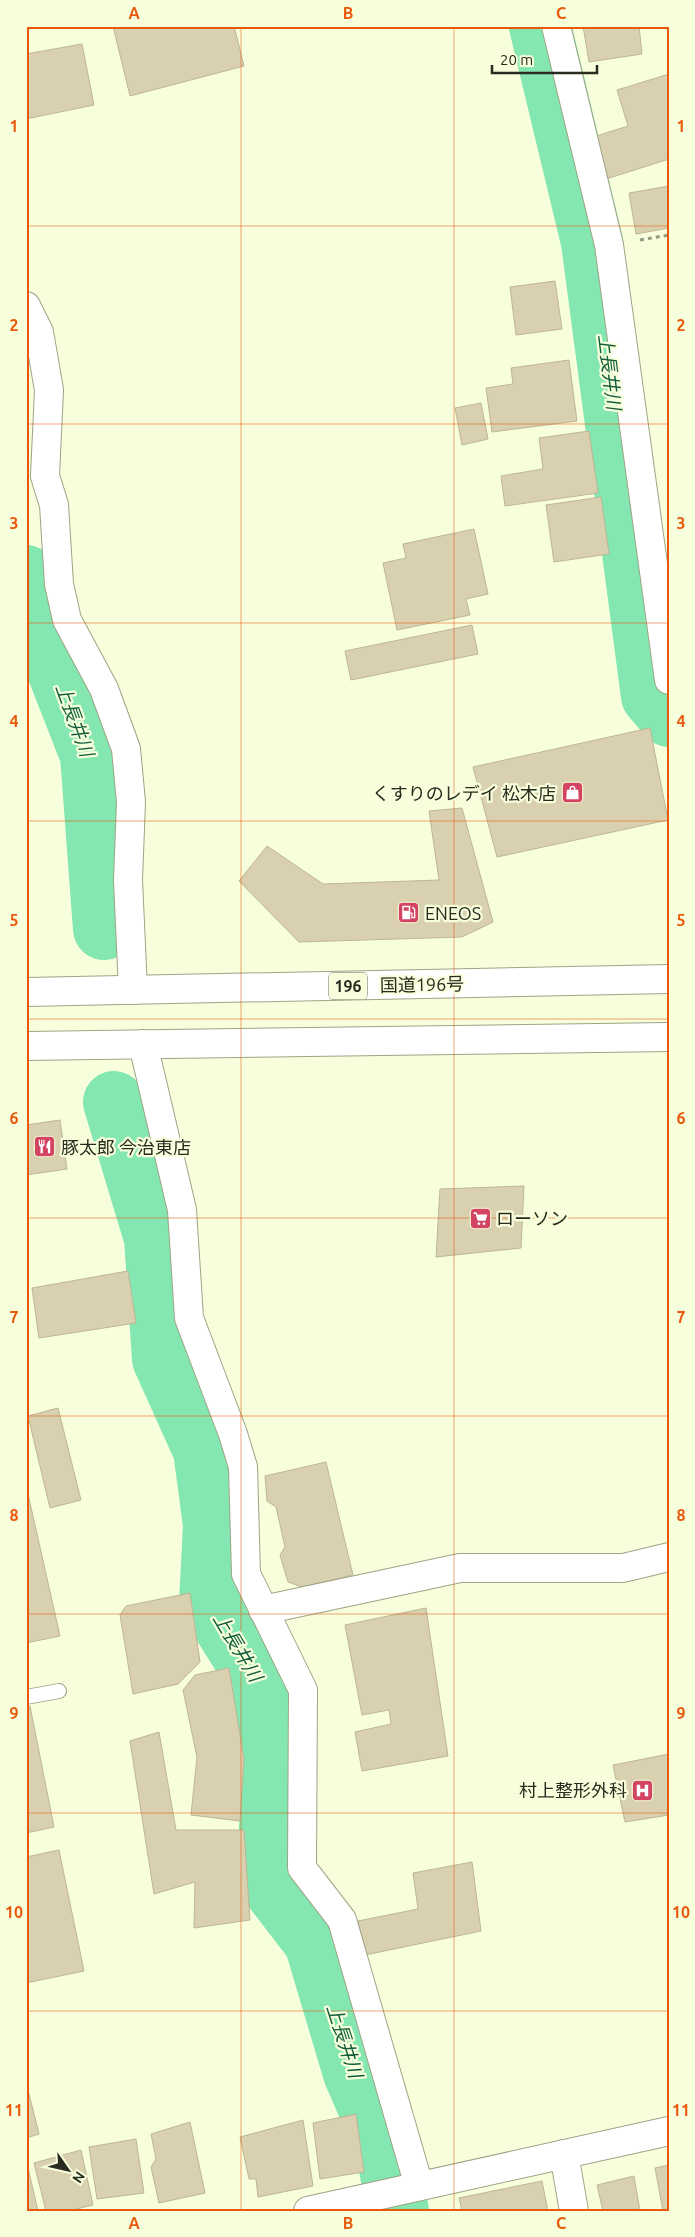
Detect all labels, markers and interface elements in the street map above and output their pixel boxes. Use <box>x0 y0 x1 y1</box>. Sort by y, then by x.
text: A <box>128 4 140 22</box>
text: B <box>343 4 353 22</box>
text: C <box>556 4 566 22</box>
scale bar <box>492 42 598 74</box>
text: 20 m <box>500 51 533 68</box>
text: 1 <box>9 117 19 135</box>
text: 1 <box>676 117 686 135</box>
text: 2 <box>9 316 19 334</box>
text: 2 <box>676 316 686 334</box>
water label: 上長井川 <box>594 333 626 413</box>
text: 3 <box>9 514 19 532</box>
text: 3 <box>676 514 686 532</box>
water label: 上長井川 <box>52 681 99 761</box>
text: 4 <box>9 712 19 730</box>
text: 4 <box>676 712 686 730</box>
shop icon: くすりのレデイ 松木店 <box>560 781 584 805</box>
place label: くすりのレデイ 松木店 <box>372 783 556 803</box>
fuel station icon: ENEOS <box>397 901 421 925</box>
place label: ENEOS <box>425 903 481 923</box>
text: 5 <box>9 911 19 929</box>
text: 5 <box>676 911 686 929</box>
road number: 196 <box>329 972 367 999</box>
street label: 国道196号 <box>380 973 464 995</box>
text: 6 <box>9 1109 19 1127</box>
text: 6 <box>676 1109 686 1127</box>
restaurant icon: 豚太郎 今治東店 <box>33 1135 57 1159</box>
place label: 豚太郎 今治東店 <box>61 1137 191 1157</box>
supermarket icon: ローソン <box>468 1206 492 1230</box>
place label: ローソン <box>496 1208 568 1228</box>
text: 7 <box>9 1308 19 1326</box>
text: 7 <box>676 1308 686 1326</box>
text: 8 <box>9 1506 19 1524</box>
text: 8 <box>676 1506 686 1524</box>
water label: 上長井川 <box>209 1609 268 1687</box>
text: 9 <box>9 1704 19 1722</box>
text: 9 <box>676 1704 686 1722</box>
hospital icon: 村上整形外科 <box>631 1778 655 1802</box>
place label: 村上整形外科 <box>519 1780 627 1800</box>
text: 10 <box>5 1903 23 1921</box>
text: 10 <box>672 1903 690 1921</box>
water label: 上長井川 <box>323 2001 368 2082</box>
text: 11 <box>5 2101 23 2119</box>
text: 11 <box>672 2101 690 2119</box>
north arrow <box>42 2144 92 2194</box>
text: N <box>69 2168 88 2186</box>
text: A <box>128 2214 140 2232</box>
text: B <box>343 2214 353 2232</box>
text: C <box>556 2214 566 2232</box>

